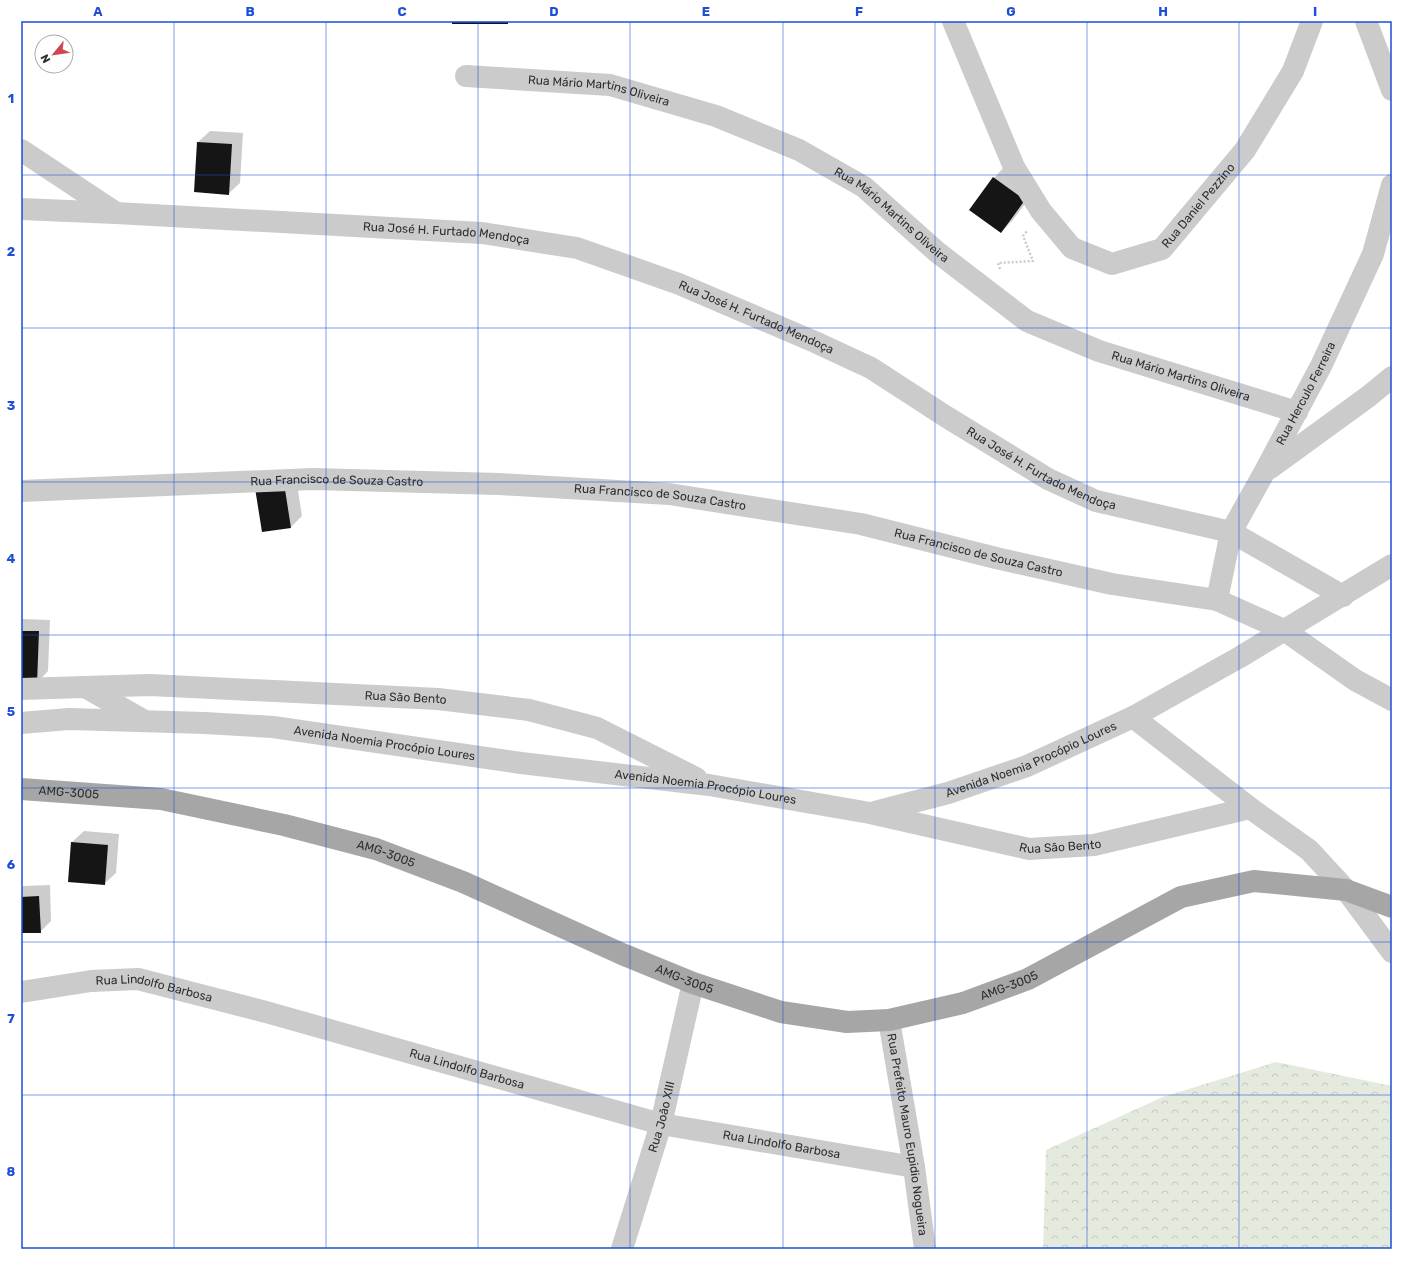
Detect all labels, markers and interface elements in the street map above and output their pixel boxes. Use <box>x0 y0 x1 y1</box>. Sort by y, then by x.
text: A <box>93 4 103 19</box>
text: B <box>245 4 255 19</box>
text: C <box>397 4 407 19</box>
text: D <box>549 4 559 19</box>
text: E <box>702 4 710 19</box>
text: F <box>855 4 863 19</box>
text: G <box>1006 4 1016 19</box>
text: H <box>1158 4 1168 19</box>
text: I <box>1313 4 1317 19</box>
north arrow <box>34 34 74 74</box>
text: N <box>38 52 53 65</box>
street label: Rua Mário Martins Oliveira <box>527 73 671 109</box>
text: 1 <box>8 91 14 106</box>
street label: Rua Daniel Pezzino <box>1159 160 1238 251</box>
street label: Rua Mário Martins Oliveira <box>832 164 952 265</box>
street label: Rua José H. Furtado Mendoça <box>363 220 531 247</box>
text: 2 <box>7 244 15 259</box>
street label: Rua José H. Furtado Mendoça <box>677 278 836 357</box>
street label: Rua Herculo Ferreira <box>1273 340 1338 447</box>
street label: Rua Mário Martins Oliveira <box>1110 348 1252 404</box>
text: 3 <box>7 398 16 413</box>
street label: Rua José H. Furtado Mendoça <box>964 424 1117 512</box>
street label: Rua Francisco de Souza Castro <box>250 472 423 489</box>
street label: Rua Francisco de Souza Castro <box>574 481 747 513</box>
street label: Rua Francisco de Souza Castro <box>893 526 1064 580</box>
text: 4 <box>7 551 16 566</box>
street label: Rua São Bento <box>364 688 448 707</box>
text: 5 <box>7 704 15 719</box>
street label: Avenida Noemia Procópio Loures <box>944 719 1119 800</box>
street label: Avenida Noemia Procópio Loures <box>293 723 476 763</box>
street label: Avenida Noemia Procópio Loures <box>614 767 797 807</box>
street label: AMG-3005 <box>38 783 100 802</box>
street label: Rua São Bento <box>1018 836 1103 856</box>
street label: AMG-3005 <box>355 837 417 870</box>
text: 6 <box>7 857 16 872</box>
street label: AMG-3005 <box>653 961 715 996</box>
street label: AMG-3005 <box>978 968 1040 1003</box>
street label: Rua Lindolfo Barbosa <box>95 972 214 1005</box>
text: 7 <box>7 1011 15 1026</box>
street label: Rua Prefeito Mauro Eupidio Nogueira <box>884 1032 930 1237</box>
street label: Rua Lindolfo Barbosa <box>408 1046 526 1092</box>
street label: Rua João XIII <box>646 1080 677 1154</box>
street label: Rua Lindolfo Barbosa <box>722 1128 841 1161</box>
text: 8 <box>7 1164 16 1179</box>

